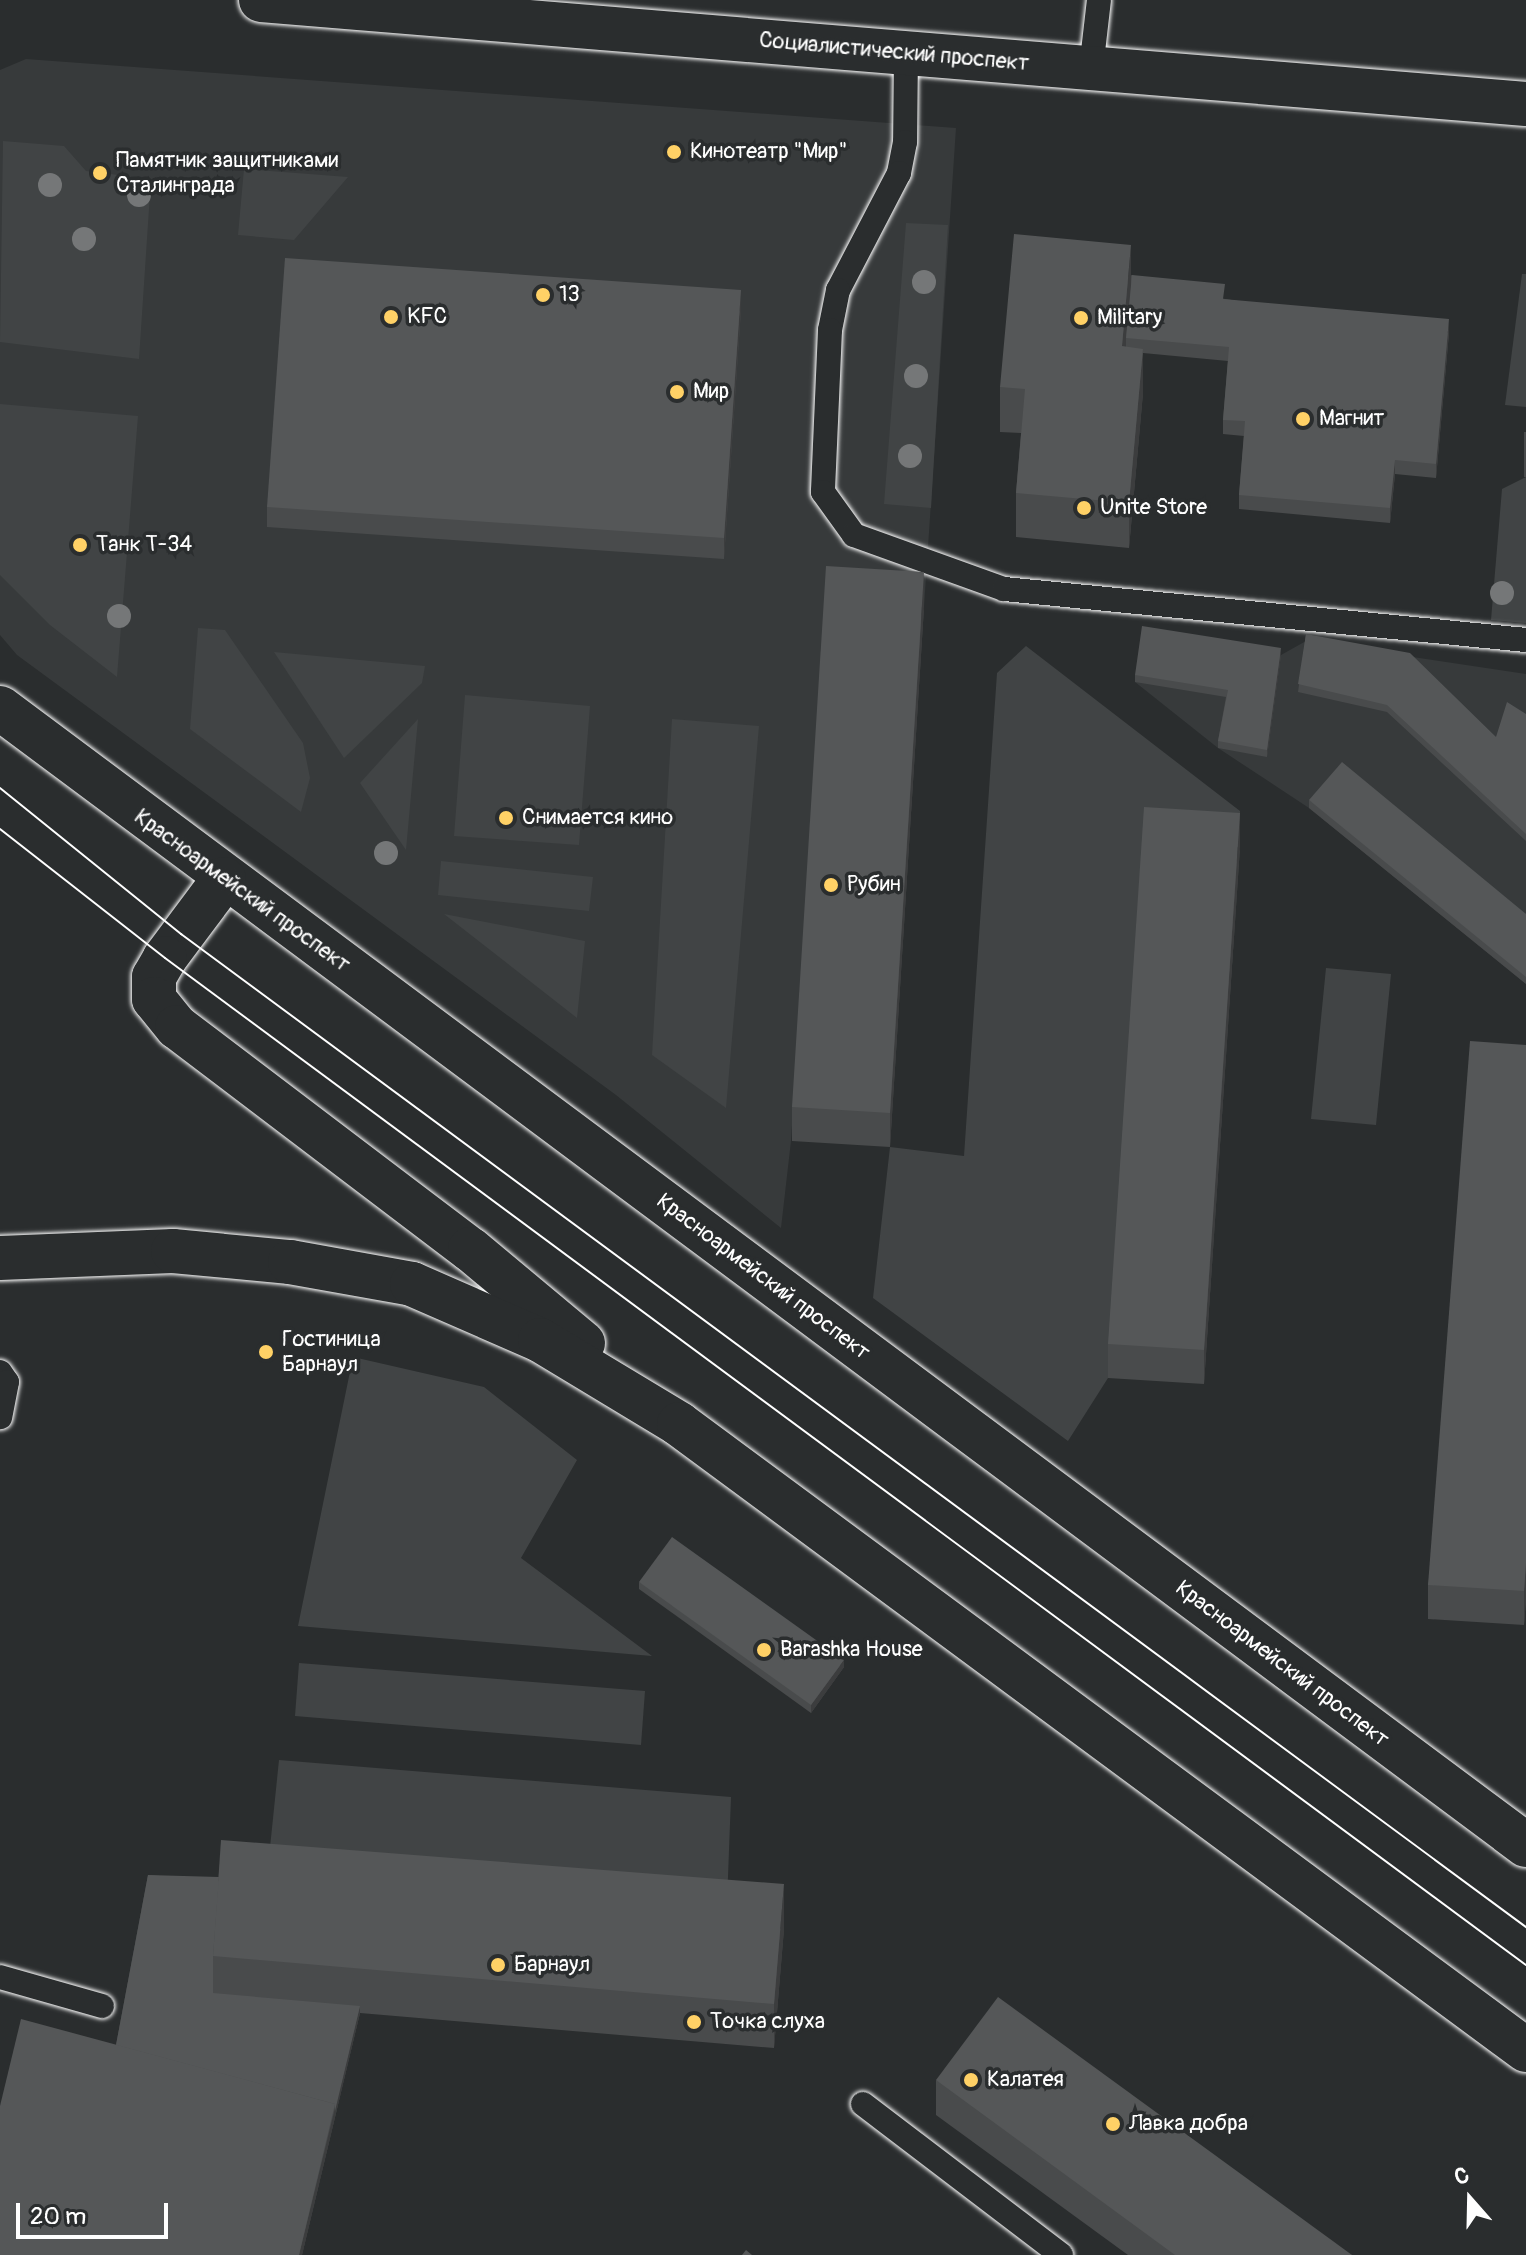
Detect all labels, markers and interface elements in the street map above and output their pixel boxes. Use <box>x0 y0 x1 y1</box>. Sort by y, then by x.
street label: Социалистический проспект <box>758 27 1030 77</box>
place label: Кинотеатр "Мир" <box>690 139 847 165</box>
marker: Кинотеатр "Мир" <box>665 143 683 161</box>
place label: Памятник защитниками Сталинграда <box>116 147 338 198</box>
marker: Памятник защитниками Сталинграда <box>91 164 109 182</box>
place label: 13 <box>559 282 580 308</box>
marker: 13 <box>534 286 552 304</box>
place label: KFC <box>407 304 447 330</box>
place label: Military <box>1097 305 1162 331</box>
marker: KFC <box>382 308 400 326</box>
marker: Military <box>1072 309 1090 327</box>
place label: Мир <box>693 379 729 405</box>
marker: Мир <box>668 383 686 401</box>
place label: Магнит <box>1319 406 1384 432</box>
marker: Магнит <box>1294 410 1312 428</box>
place label: Unite Store <box>1100 495 1207 521</box>
marker: Unite Store <box>1075 499 1093 517</box>
place label: Танк Т-34 <box>96 532 192 558</box>
marker: Танк Т-34 <box>71 536 89 554</box>
street label: Красноармейский проспект <box>129 804 355 978</box>
place label: Снимается кино <box>522 805 673 831</box>
marker: Снимается кино <box>497 809 515 827</box>
place label: Рубин <box>847 872 901 898</box>
marker: Рубин <box>822 876 840 894</box>
street label: Красноармейский проспект <box>651 1188 875 1366</box>
place label: Гостиница Барнаул <box>282 1326 381 1378</box>
marker: Гостиница Барнаул <box>257 1343 275 1361</box>
street label: Красноармейский проспект <box>1170 1575 1394 1753</box>
place label: Barashka House <box>780 1637 923 1663</box>
marker: Barashka House <box>755 1641 773 1659</box>
place label: Барнаул <box>514 1952 590 1978</box>
marker: Барнаул <box>489 1956 507 1974</box>
place label: Точка слуха <box>710 2009 825 2035</box>
marker: Точка слуха <box>685 2013 703 2031</box>
place label: Калатея <box>987 2067 1064 2093</box>
marker: Калатея <box>962 2071 980 2089</box>
place label: Лавка добра <box>1129 2111 1248 2137</box>
marker: Лавка добра <box>1104 2115 1122 2133</box>
north arrow <box>1430 2159 1510 2239</box>
text: С <box>1451 2161 1473 2192</box>
scale bar <box>20 2187 172 2237</box>
text: 20 m <box>30 2202 86 2231</box>

